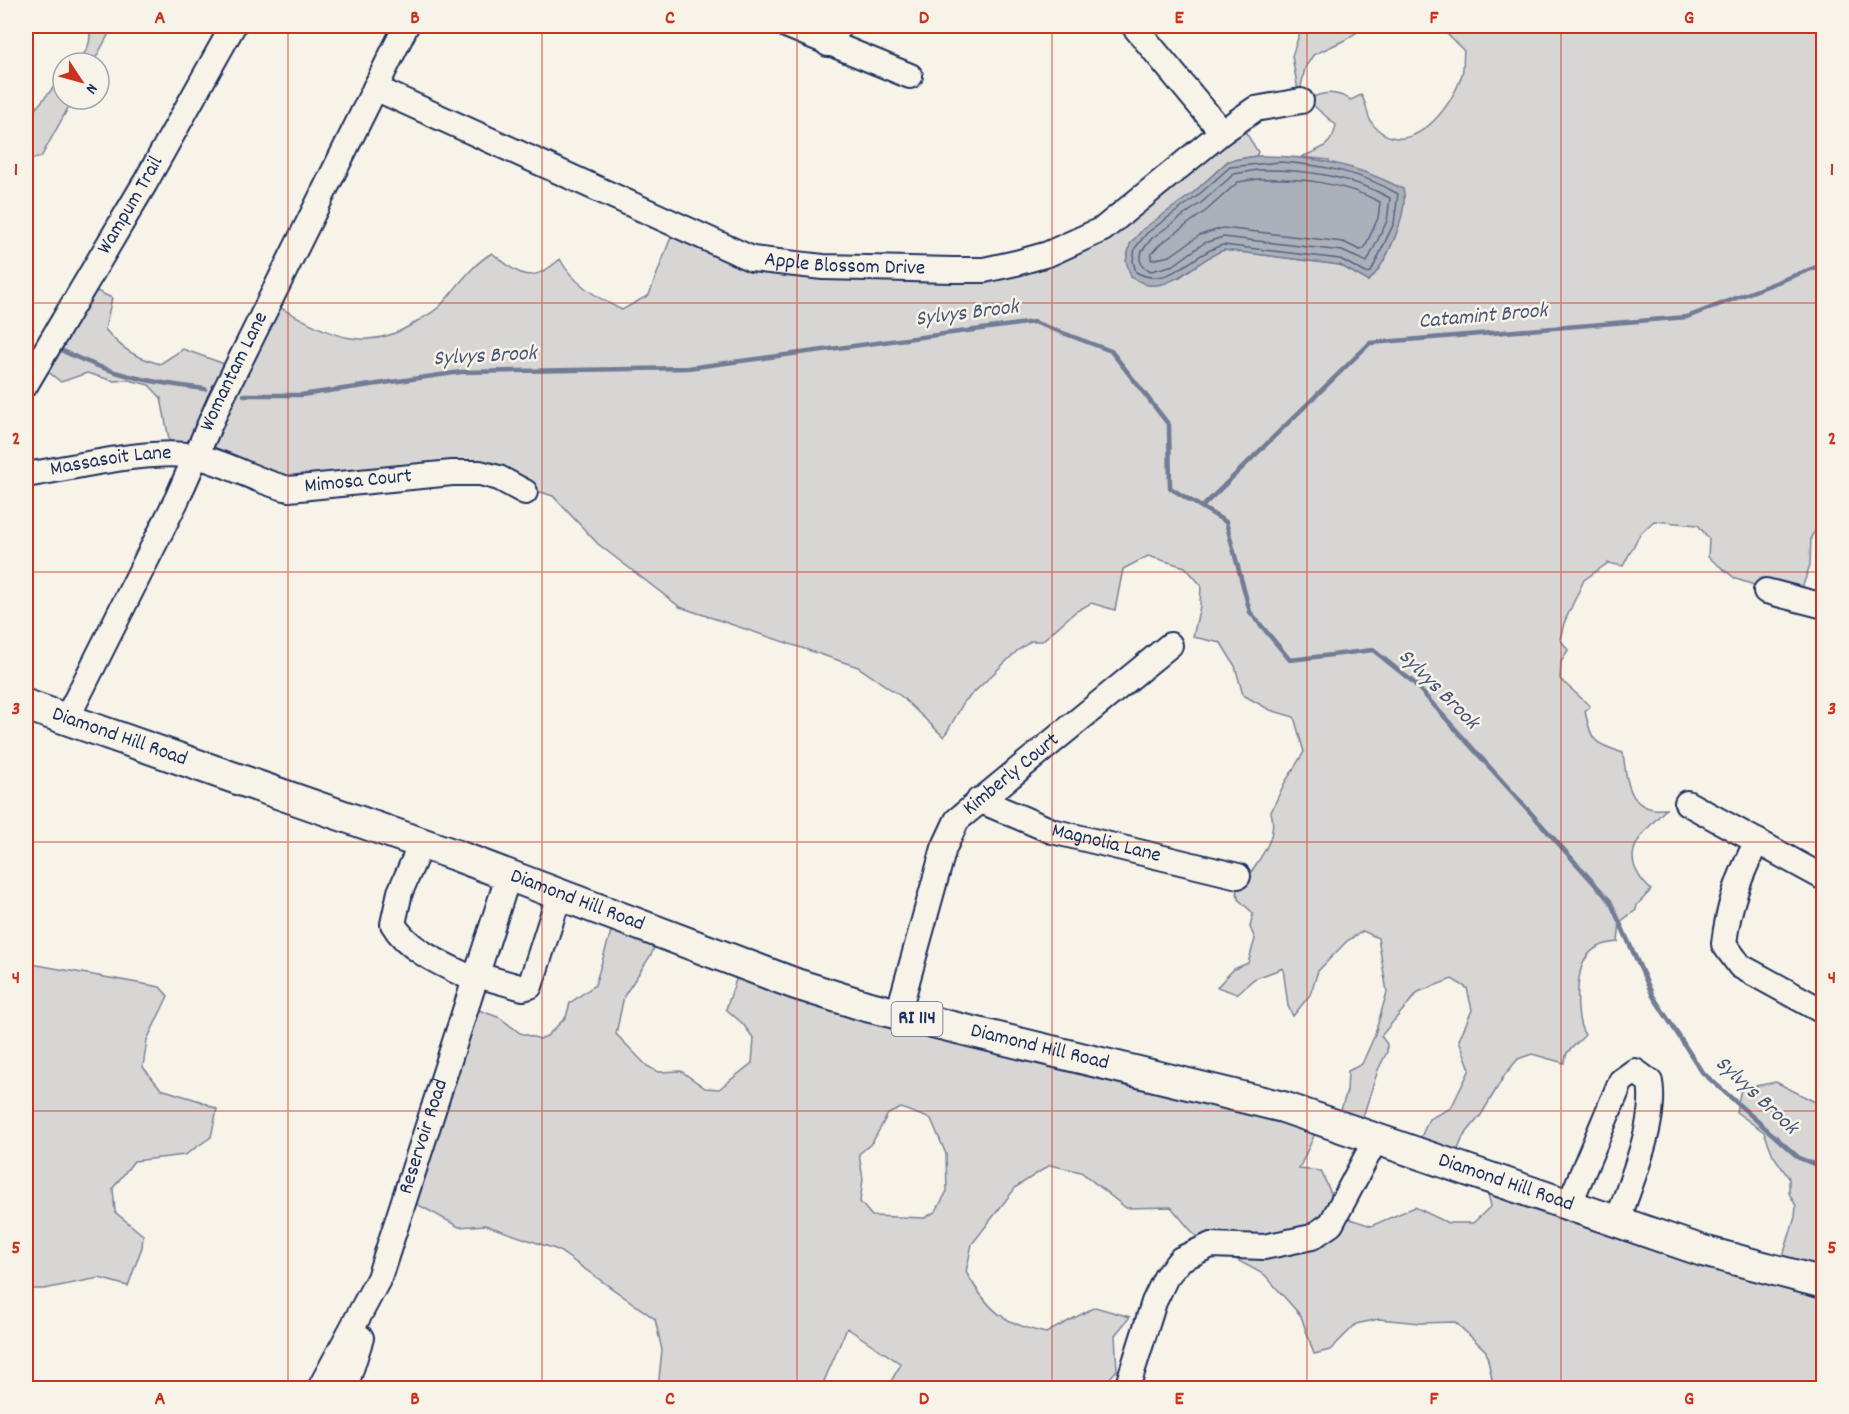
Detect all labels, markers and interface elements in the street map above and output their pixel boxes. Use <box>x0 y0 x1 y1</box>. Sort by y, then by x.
text: A <box>155 5 166 33</box>
text: B <box>410 5 420 33</box>
text: C <box>665 5 675 33</box>
text: D <box>919 5 930 33</box>
text: E <box>1174 5 1184 33</box>
text: F <box>1430 5 1440 33</box>
text: G <box>1684 5 1694 33</box>
north arrow <box>51 51 111 111</box>
text: N <box>79 78 103 98</box>
street label: Wampum Trail <box>91 151 172 261</box>
text: 1 <box>14 157 18 185</box>
text: 1 <box>1830 157 1834 185</box>
street label: Apple Blossom Drive <box>763 245 925 284</box>
water label: Sylvys Brook <box>914 292 1022 336</box>
water label: Catamint Brook <box>1417 296 1551 338</box>
street label: Womantam Lane <box>193 307 277 436</box>
water label: Sylvys Brook <box>433 339 539 375</box>
text: 2 <box>12 426 20 454</box>
text: 2 <box>1828 426 1836 454</box>
street label: Massasoit Lane <box>48 439 172 485</box>
street label: Mimosa Court <box>303 462 414 502</box>
water label: Sylvys Brook <box>1390 642 1487 739</box>
text: 3 <box>12 696 20 724</box>
text: 3 <box>1828 696 1836 724</box>
street label: Diamond Hill Road <box>48 700 191 775</box>
street label: Kimberly Court <box>957 726 1067 824</box>
street label: Magnolia Lane <box>1048 816 1164 872</box>
street label: Diamond Hill Road <box>506 862 649 940</box>
text: 4 <box>12 965 20 993</box>
text: 4 <box>1828 965 1836 993</box>
road number: RI 114 <box>892 1002 942 1036</box>
street label: Diamond Hill Road <box>967 1017 1112 1079</box>
water label: Sylvys Brook <box>1708 1049 1806 1144</box>
street label: Reservoir Road <box>392 1076 457 1198</box>
street label: Diamond Hill Road <box>1434 1146 1578 1221</box>
text: 5 <box>11 1235 21 1263</box>
text: 5 <box>1827 1235 1837 1263</box>
text: A <box>155 1386 166 1414</box>
text: B <box>410 1386 420 1414</box>
text: C <box>665 1386 675 1414</box>
text: D <box>919 1386 930 1414</box>
text: E <box>1174 1386 1184 1414</box>
text: F <box>1430 1386 1440 1414</box>
text: G <box>1684 1386 1694 1414</box>

